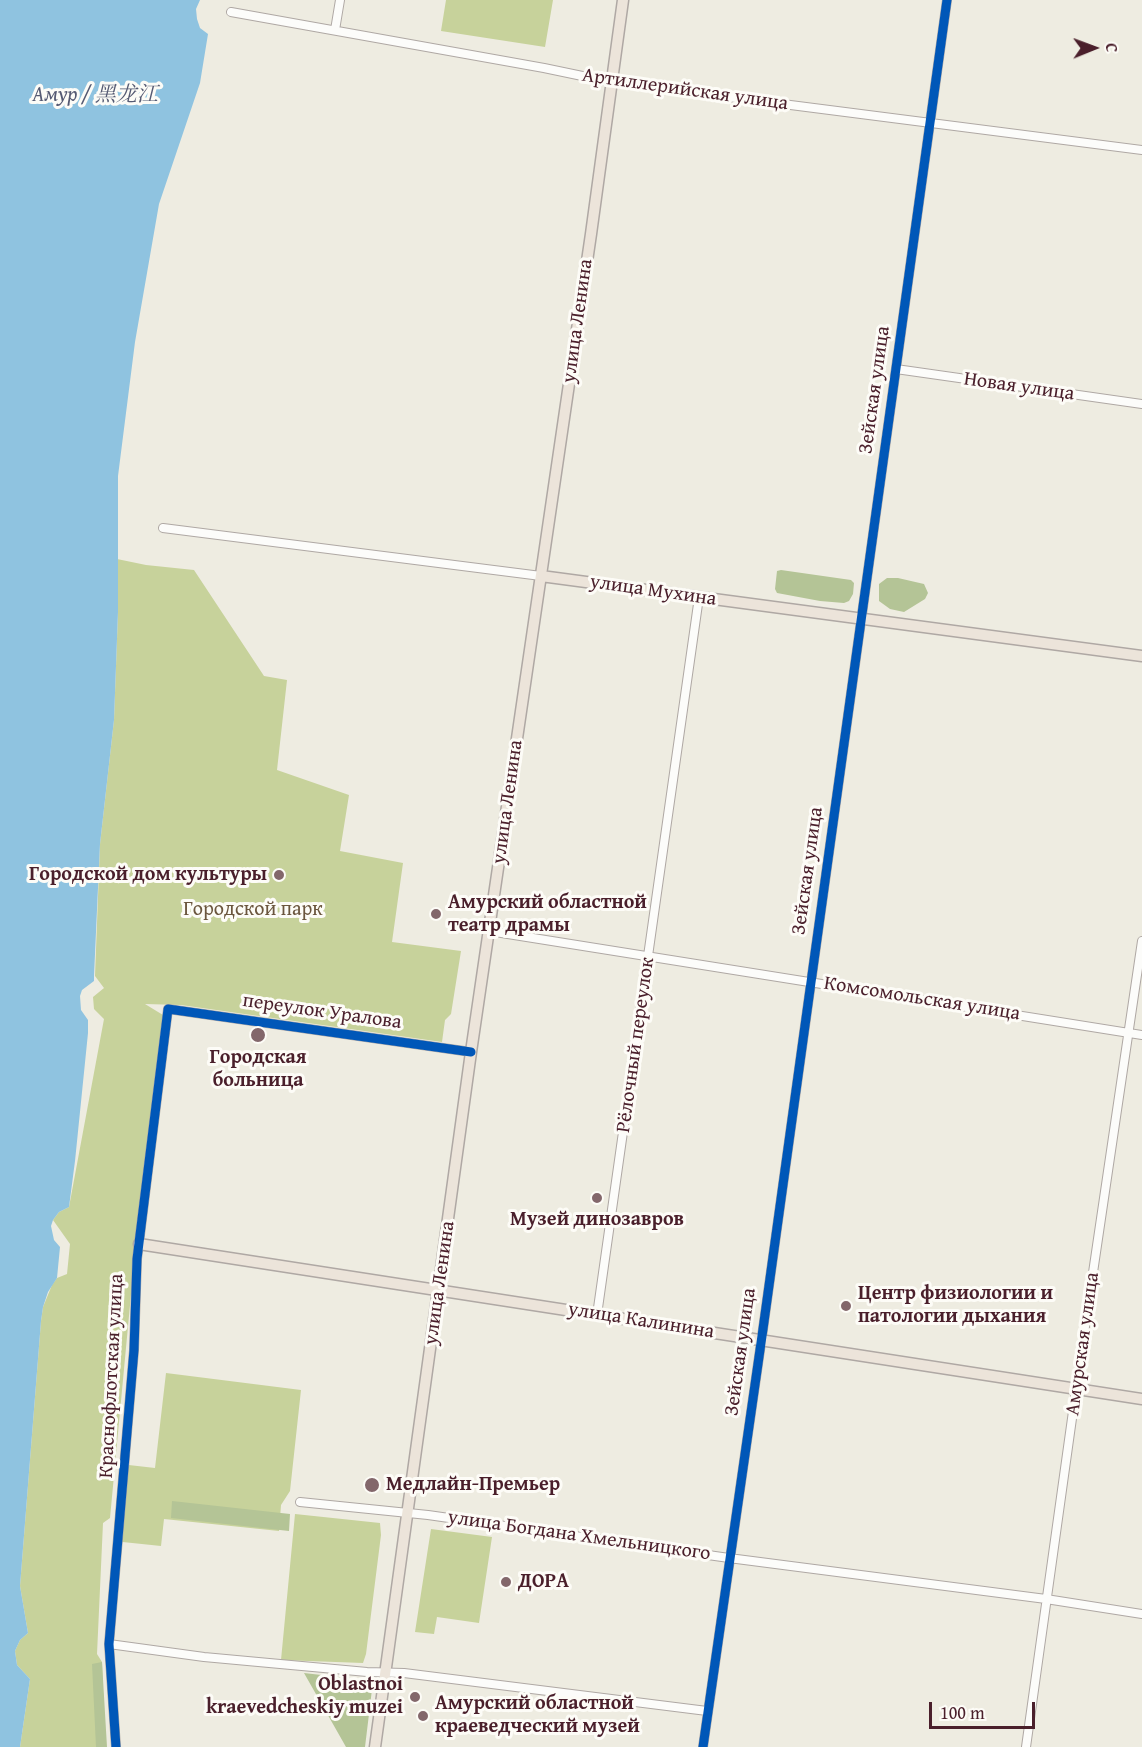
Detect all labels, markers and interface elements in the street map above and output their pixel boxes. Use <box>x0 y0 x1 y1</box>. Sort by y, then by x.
north arrow <box>1064 18 1124 78</box>
text: С <box>1100 43 1124 52</box>
street label: Артиллерийская улица <box>580 64 790 116</box>
water label: Амур / 黑龙江 <box>32 83 158 109</box>
street label: улица Ленина <box>557 257 599 385</box>
street label: Зейская улица <box>854 324 896 456</box>
street label: Новая улица <box>962 367 1076 407</box>
street label: улица Мухина <box>588 570 718 612</box>
street label: улица Ленина <box>487 738 529 866</box>
street label: Зейская улица <box>787 805 829 937</box>
place label: Городской дом культуры <box>29 863 267 887</box>
marker: Городской дом культуры <box>272 868 286 882</box>
place label: Амурский областной театр драмы <box>448 891 647 938</box>
park label: Городской парк <box>183 898 323 922</box>
marker: Амурский областной театр драмы <box>429 907 443 921</box>
street label: Рёлочный переулок <box>612 956 660 1134</box>
street label: Комсомольская улица <box>822 972 1022 1026</box>
street label: переулок Уралова <box>241 989 403 1035</box>
marker: Городская больница <box>249 1026 267 1044</box>
place label: Городская больница <box>210 1046 306 1093</box>
marker: Музей динозавров <box>590 1191 604 1205</box>
place label: Музей динозавров <box>510 1208 684 1232</box>
street label: улица Ленина <box>419 1219 461 1347</box>
street label: Амурская улица <box>1061 1271 1105 1417</box>
street label: Краснофлотская улица <box>95 1273 129 1479</box>
place label: Центр физиологии и патологии дыхания <box>858 1282 1053 1329</box>
street label: Зейская улица <box>720 1286 762 1418</box>
street label: улица Калинина <box>566 1298 716 1344</box>
marker: Центр физиологии и патологии дыхания <box>839 1299 853 1313</box>
place label: Медлайн-Премьер <box>386 1473 560 1497</box>
marker: Медлайн-Премьер <box>363 1476 381 1494</box>
street label: улица Богдана Хмельницкого <box>446 1506 712 1566</box>
place label: ДОРА <box>518 1570 569 1594</box>
marker: ДОРА <box>499 1575 513 1589</box>
place label: Oblastnoi kraevedcheskiy muzei <box>206 1673 403 1720</box>
marker: Oblastnoi kraevedcheskiy muzei <box>408 1690 422 1704</box>
scale bar <box>932 1690 1038 1728</box>
place label: Амурский областной краеведческий музей <box>435 1692 640 1739</box>
text: 100 m <box>940 1699 985 1726</box>
marker: Амурский областной краеведческий музей <box>416 1709 430 1723</box>

